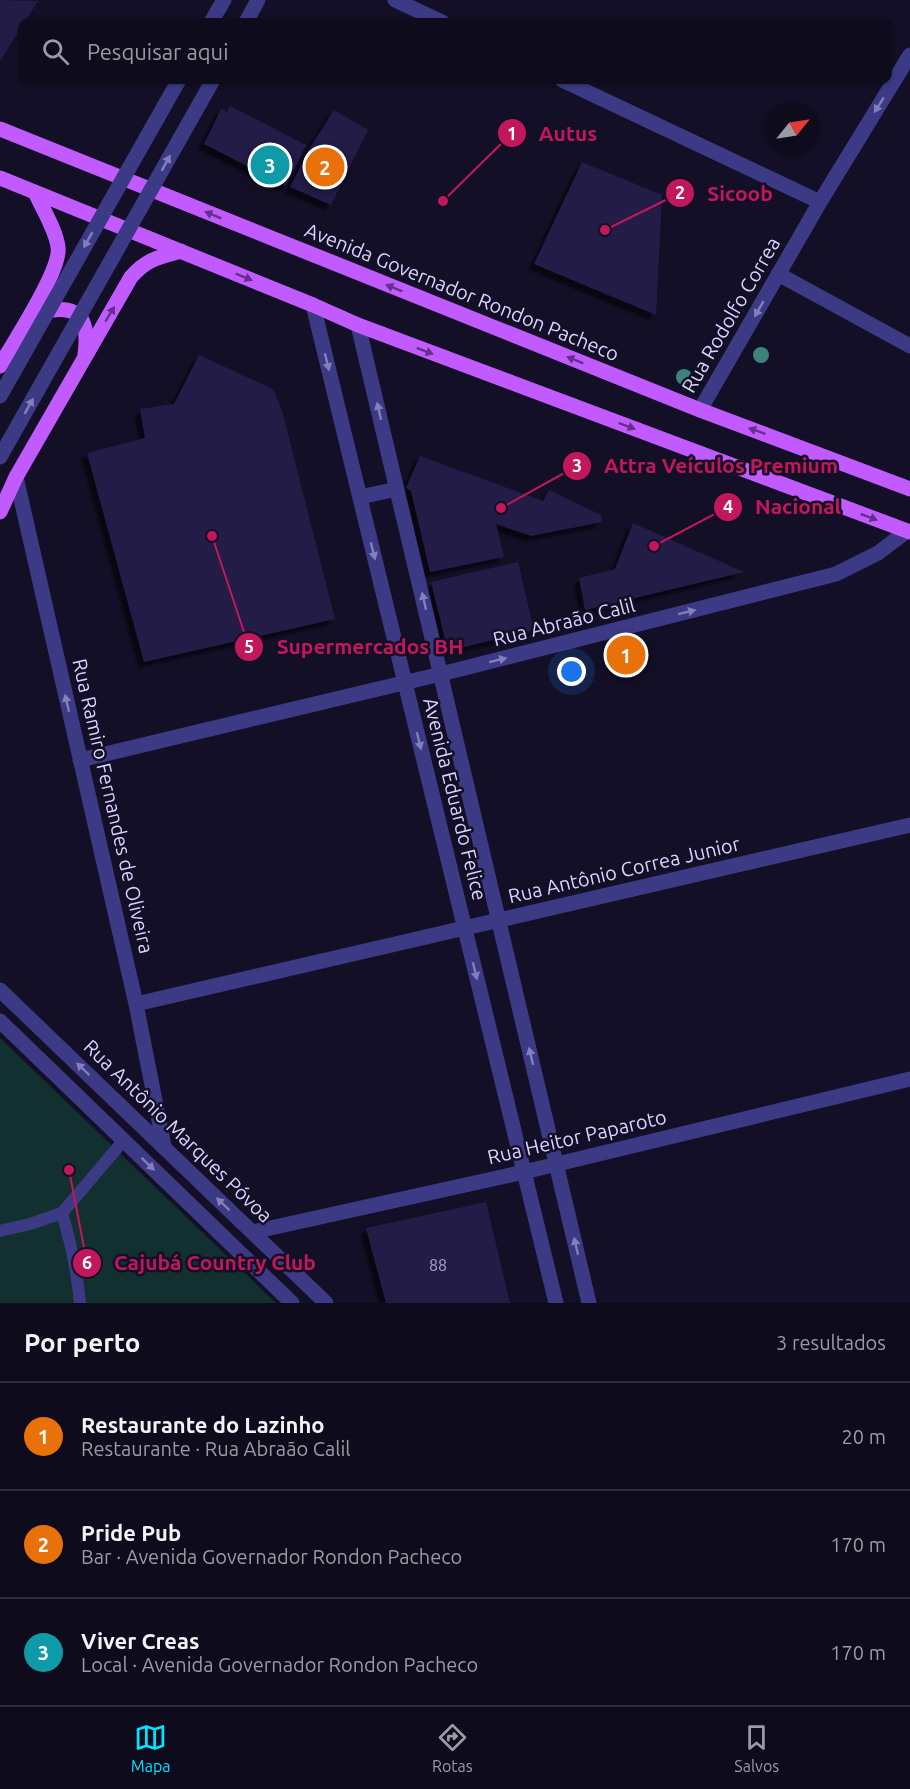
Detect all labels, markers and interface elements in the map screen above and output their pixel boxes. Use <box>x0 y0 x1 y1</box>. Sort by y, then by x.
search box <box>18 18 892 84</box>
icon: search <box>39 35 72 68</box>
text: Pesquisar aqui <box>87 39 229 64</box>
one-way arrow <box>874 97 885 113</box>
north arrow <box>766 102 820 156</box>
callout: Autus <box>497 114 609 153</box>
text: Autus <box>539 121 597 145</box>
text: 1 <box>507 123 517 143</box>
pin: 3 <box>250 142 290 188</box>
pin: 2 <box>306 144 344 190</box>
one-way arrow <box>161 154 171 171</box>
callout: Sicoob <box>665 174 785 213</box>
text: Sicoob <box>707 181 773 205</box>
text: 2 <box>675 182 685 202</box>
one-way arrow <box>204 210 222 220</box>
street label: Avenida Governador Rondon Pacheco <box>302 218 623 365</box>
one-way arrow <box>82 232 93 248</box>
street label: Rua Rodolfo Correa <box>677 233 784 397</box>
one-way arrow <box>236 272 254 282</box>
one-way arrow <box>385 282 403 292</box>
one-way arrow <box>754 301 764 318</box>
one-way arrow <box>105 305 115 322</box>
one-way arrow <box>416 346 434 356</box>
one-way arrow <box>323 353 333 371</box>
one-way arrow <box>566 355 584 365</box>
one-way arrow <box>24 397 34 414</box>
one-way arrow <box>374 401 383 420</box>
one-way arrow <box>618 422 636 432</box>
one-way arrow <box>748 426 766 436</box>
callout: Attra Veículos Premium <box>562 446 850 485</box>
text: Attra Veículos Premium <box>604 453 838 477</box>
text: 3 <box>572 455 582 475</box>
callout: Nacional <box>713 488 853 527</box>
text: Nacional <box>755 494 841 518</box>
text: 4 <box>723 496 733 516</box>
one-way arrow <box>860 513 878 522</box>
one-way arrow <box>369 542 379 560</box>
one-way arrow <box>418 591 428 610</box>
street label: Rua Abraão Calil <box>490 593 637 650</box>
one-way arrow <box>678 607 696 616</box>
callout: Supermercados BH <box>234 627 475 666</box>
pin: 1 <box>606 632 646 678</box>
text: Supermercados BH <box>277 634 463 658</box>
text: 5 <box>244 636 254 656</box>
one-way arrow <box>489 654 507 664</box>
street label: Rua Ramiro Fernandes de Oliveira <box>68 656 159 956</box>
your location <box>557 657 586 686</box>
one-way arrow <box>62 693 71 712</box>
street label: Avenida Eduardo Felice <box>419 695 492 903</box>
one-way arrow <box>415 731 425 750</box>
street label: Rua Antônio Correa Junior <box>506 832 742 907</box>
one-way arrow <box>471 962 481 980</box>
street label: Rua Antônio Marques Póvoa <box>79 1034 277 1227</box>
one-way arrow <box>526 1047 536 1065</box>
one-way arrow <box>75 1062 90 1076</box>
street label: Rua Heitor Paparoto <box>485 1105 669 1168</box>
one-way arrow <box>141 1156 155 1170</box>
one-way arrow <box>216 1197 231 1211</box>
one-way arrow <box>570 1237 580 1255</box>
callout: Cajubá Country Club <box>72 1243 328 1282</box>
text: Cajubá Country Club <box>114 1250 316 1274</box>
text: 6 <box>82 1252 92 1272</box>
house number: 88 <box>429 1256 447 1274</box>
text: Por perto <box>24 1328 140 1357</box>
text: 3 resultados <box>776 1331 886 1354</box>
text: Restaurante do Lazinho <box>81 1412 325 1437</box>
text: 1 <box>38 1425 49 1448</box>
text: 20 m <box>842 1425 886 1448</box>
text: Restaurante · Rua Abraão Calil <box>81 1437 351 1460</box>
text: Pride Pub <box>81 1520 181 1545</box>
text: 2 <box>38 1533 49 1556</box>
text: 170 m <box>830 1533 886 1556</box>
text: Bar · Avenida Governador Rondon Pacheco <box>81 1545 462 1568</box>
text: Viver Creas <box>81 1628 199 1653</box>
text: 3 <box>38 1641 49 1664</box>
text: 170 m <box>830 1641 886 1664</box>
text: Local · Avenida Governador Rondon Pacheco <box>81 1653 478 1676</box>
tab: Mapa <box>131 1721 170 1775</box>
tab: Rotas <box>432 1721 473 1775</box>
tab: Salvos <box>734 1721 779 1775</box>

